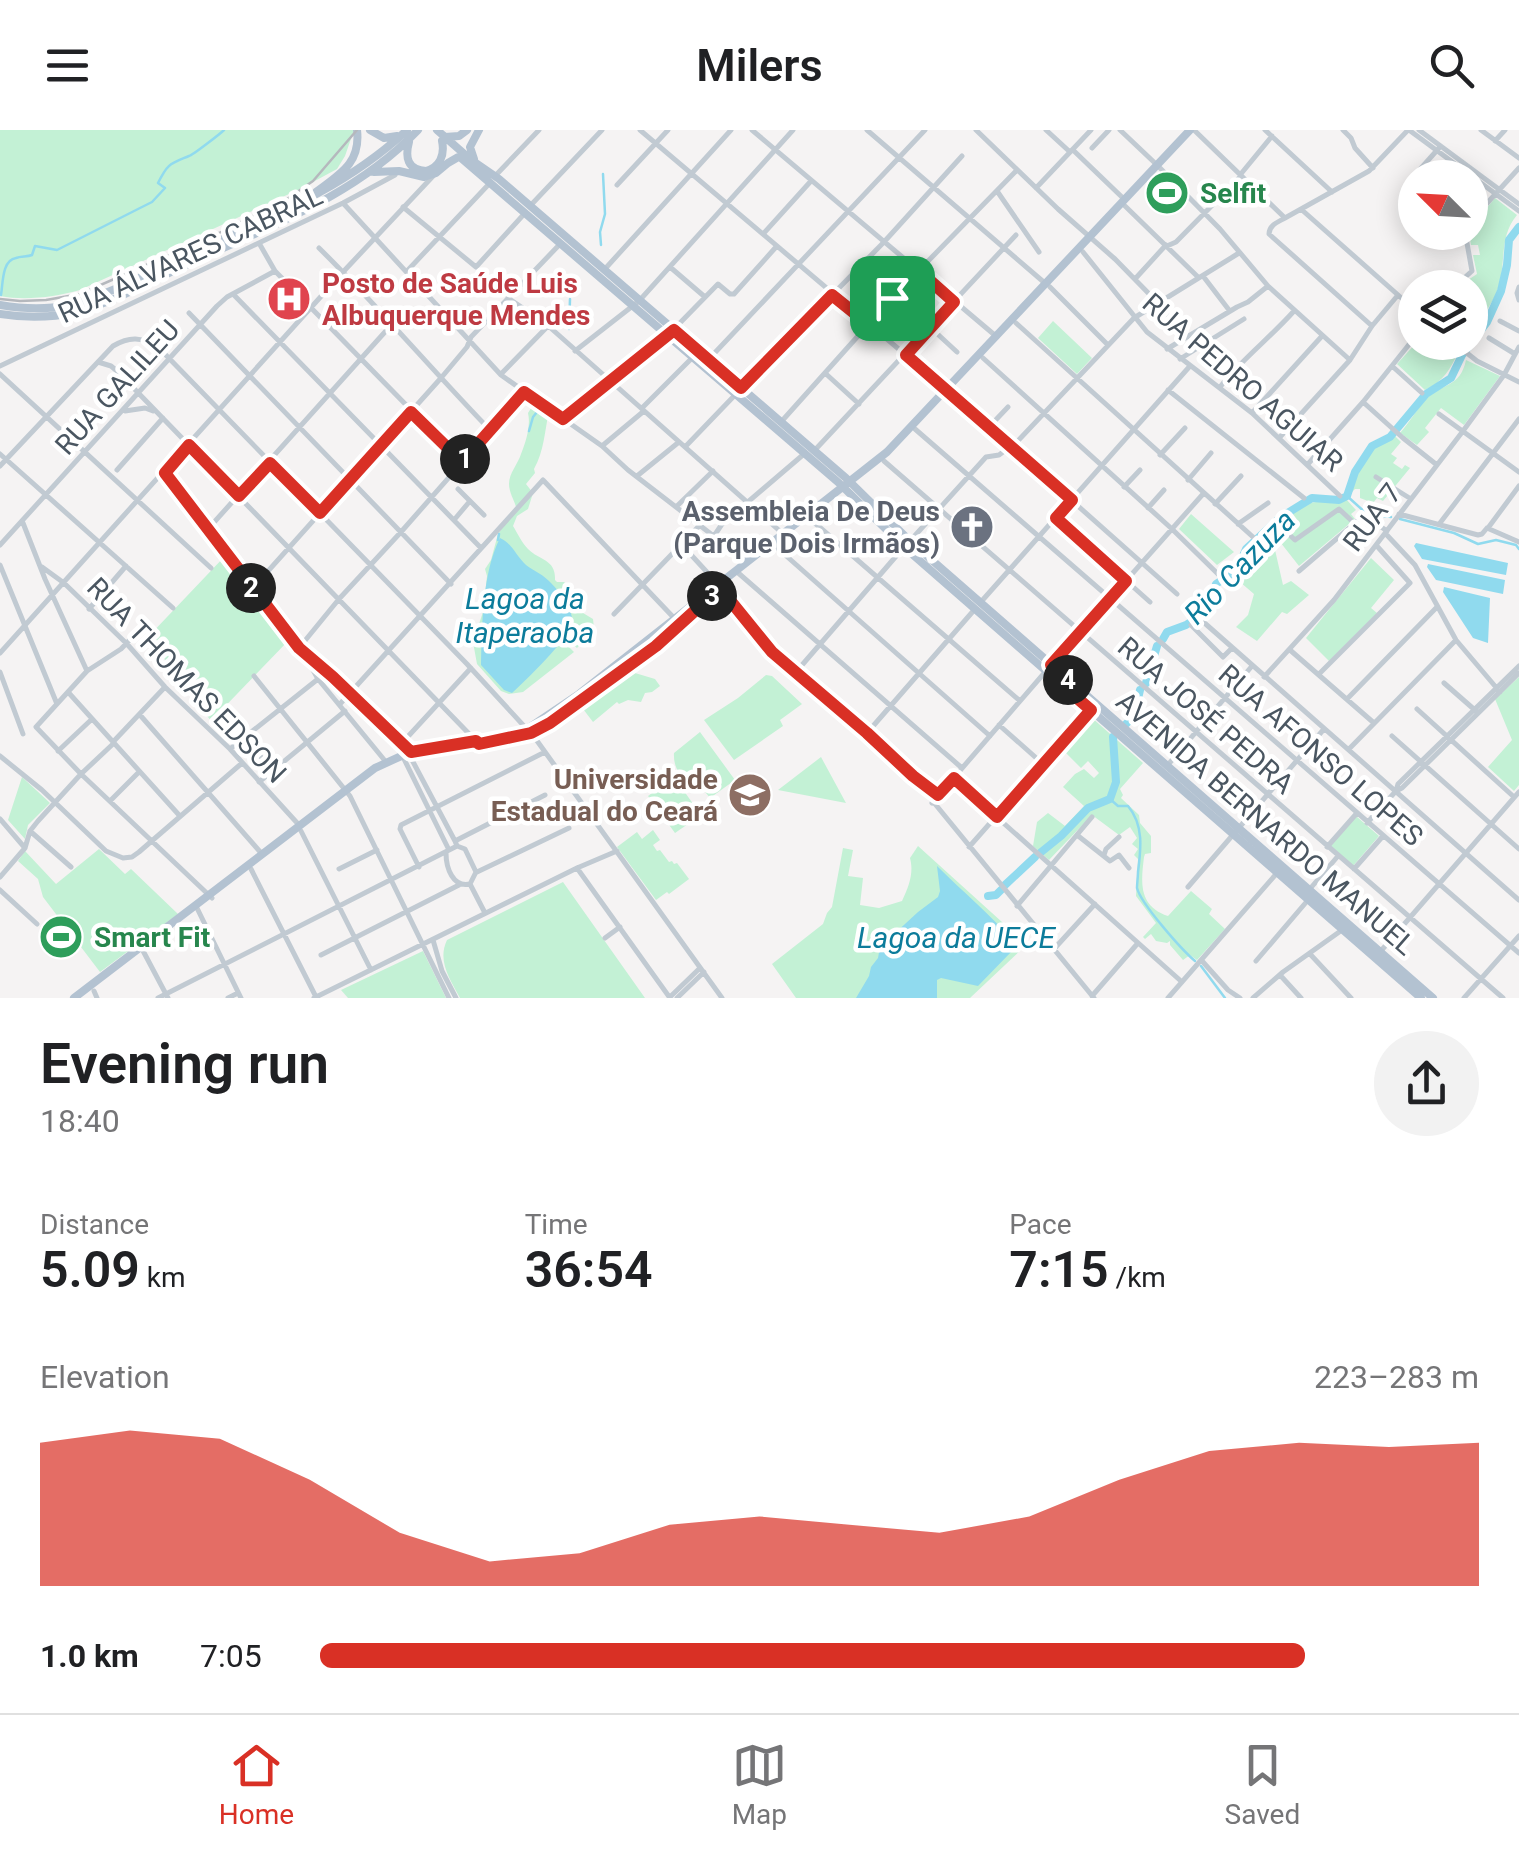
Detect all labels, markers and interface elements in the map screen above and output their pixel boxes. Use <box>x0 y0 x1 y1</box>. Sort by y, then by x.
icon: menu <box>40 38 95 93</box>
icon: search <box>1424 38 1479 93</box>
text: Milers <box>696 39 823 92</box>
north arrow <box>1398 160 1488 250</box>
map controls <box>1398 160 1488 360</box>
sports icon: Selfit <box>1144 170 1190 216</box>
place label: Selfit <box>1200 177 1266 210</box>
street label: RUA ÁLVARES CABRAL <box>53 179 328 330</box>
pin <box>850 256 935 341</box>
place label: Posto de Saúde Luis Albuquerque Mendes <box>322 267 590 332</box>
button: layers <box>1398 270 1488 360</box>
icon: arrive <box>865 271 920 326</box>
hospital icon: Posto de Saúde Luis Albuquerque Mendes <box>266 276 312 322</box>
street label: RUA PEDRO AGUIAR <box>1136 286 1350 478</box>
street label: RUA GALILEU <box>48 313 186 461</box>
pin: 1 <box>440 434 490 484</box>
text: 1 <box>457 442 473 475</box>
street label: RUA 7 <box>1336 477 1408 558</box>
place label: Assembleia De Deus (Parque Dois Irmãos) <box>673 495 940 560</box>
water label: Rio Cazuza <box>1177 503 1302 631</box>
church icon: Assembleia De Deus (Parque Dois Irmãos) <box>949 504 995 550</box>
pin: 2 <box>226 563 276 613</box>
street label: RUA THOMAS EDSON <box>80 571 293 790</box>
text: 2 <box>243 571 259 604</box>
pin: 3 <box>687 571 737 621</box>
text: 3 <box>704 579 720 612</box>
water label: Lagoa da Itaperaoba <box>456 581 594 650</box>
street label: RUA JOSÉ PEDRA <box>1111 630 1300 801</box>
pin: 4 <box>1043 655 1093 705</box>
street label: RUA AFONSO LOPES <box>1212 658 1430 853</box>
text: 4 <box>1060 663 1076 696</box>
street label: AVENIDA BERNARDO MANUEL <box>1110 685 1422 962</box>
place label: Universidade Estadual do Ceará <box>491 763 718 828</box>
school or university icon: Universidade Estadual do Ceará <box>727 772 773 818</box>
sports icon: Smart Fit <box>38 914 84 960</box>
water label: Lagoa da UECE <box>857 920 1057 955</box>
place label: Smart Fit <box>94 921 210 954</box>
button: share <box>1374 1031 1479 1136</box>
text: Evening run <box>40 1032 329 1096</box>
text: 18:40 <box>40 1102 120 1140</box>
text: Distance <box>40 1208 149 1241</box>
text: Time <box>525 1208 588 1241</box>
text: Pace <box>1009 1208 1072 1241</box>
text: 5.09 <box>40 1241 140 1299</box>
text: 36:54 <box>525 1241 653 1299</box>
text: 7:15 <box>1009 1241 1109 1299</box>
text: km <box>140 1261 186 1294</box>
text: /km <box>1109 1261 1166 1294</box>
text: Elevation <box>40 1358 170 1396</box>
text: 223–283 m <box>1314 1358 1479 1396</box>
text: 1.0 km <box>40 1637 139 1675</box>
text: 7:05 <box>200 1637 262 1675</box>
tab: Home <box>219 1738 294 1831</box>
tab: Map <box>732 1738 787 1831</box>
tab: Saved <box>1225 1738 1300 1831</box>

